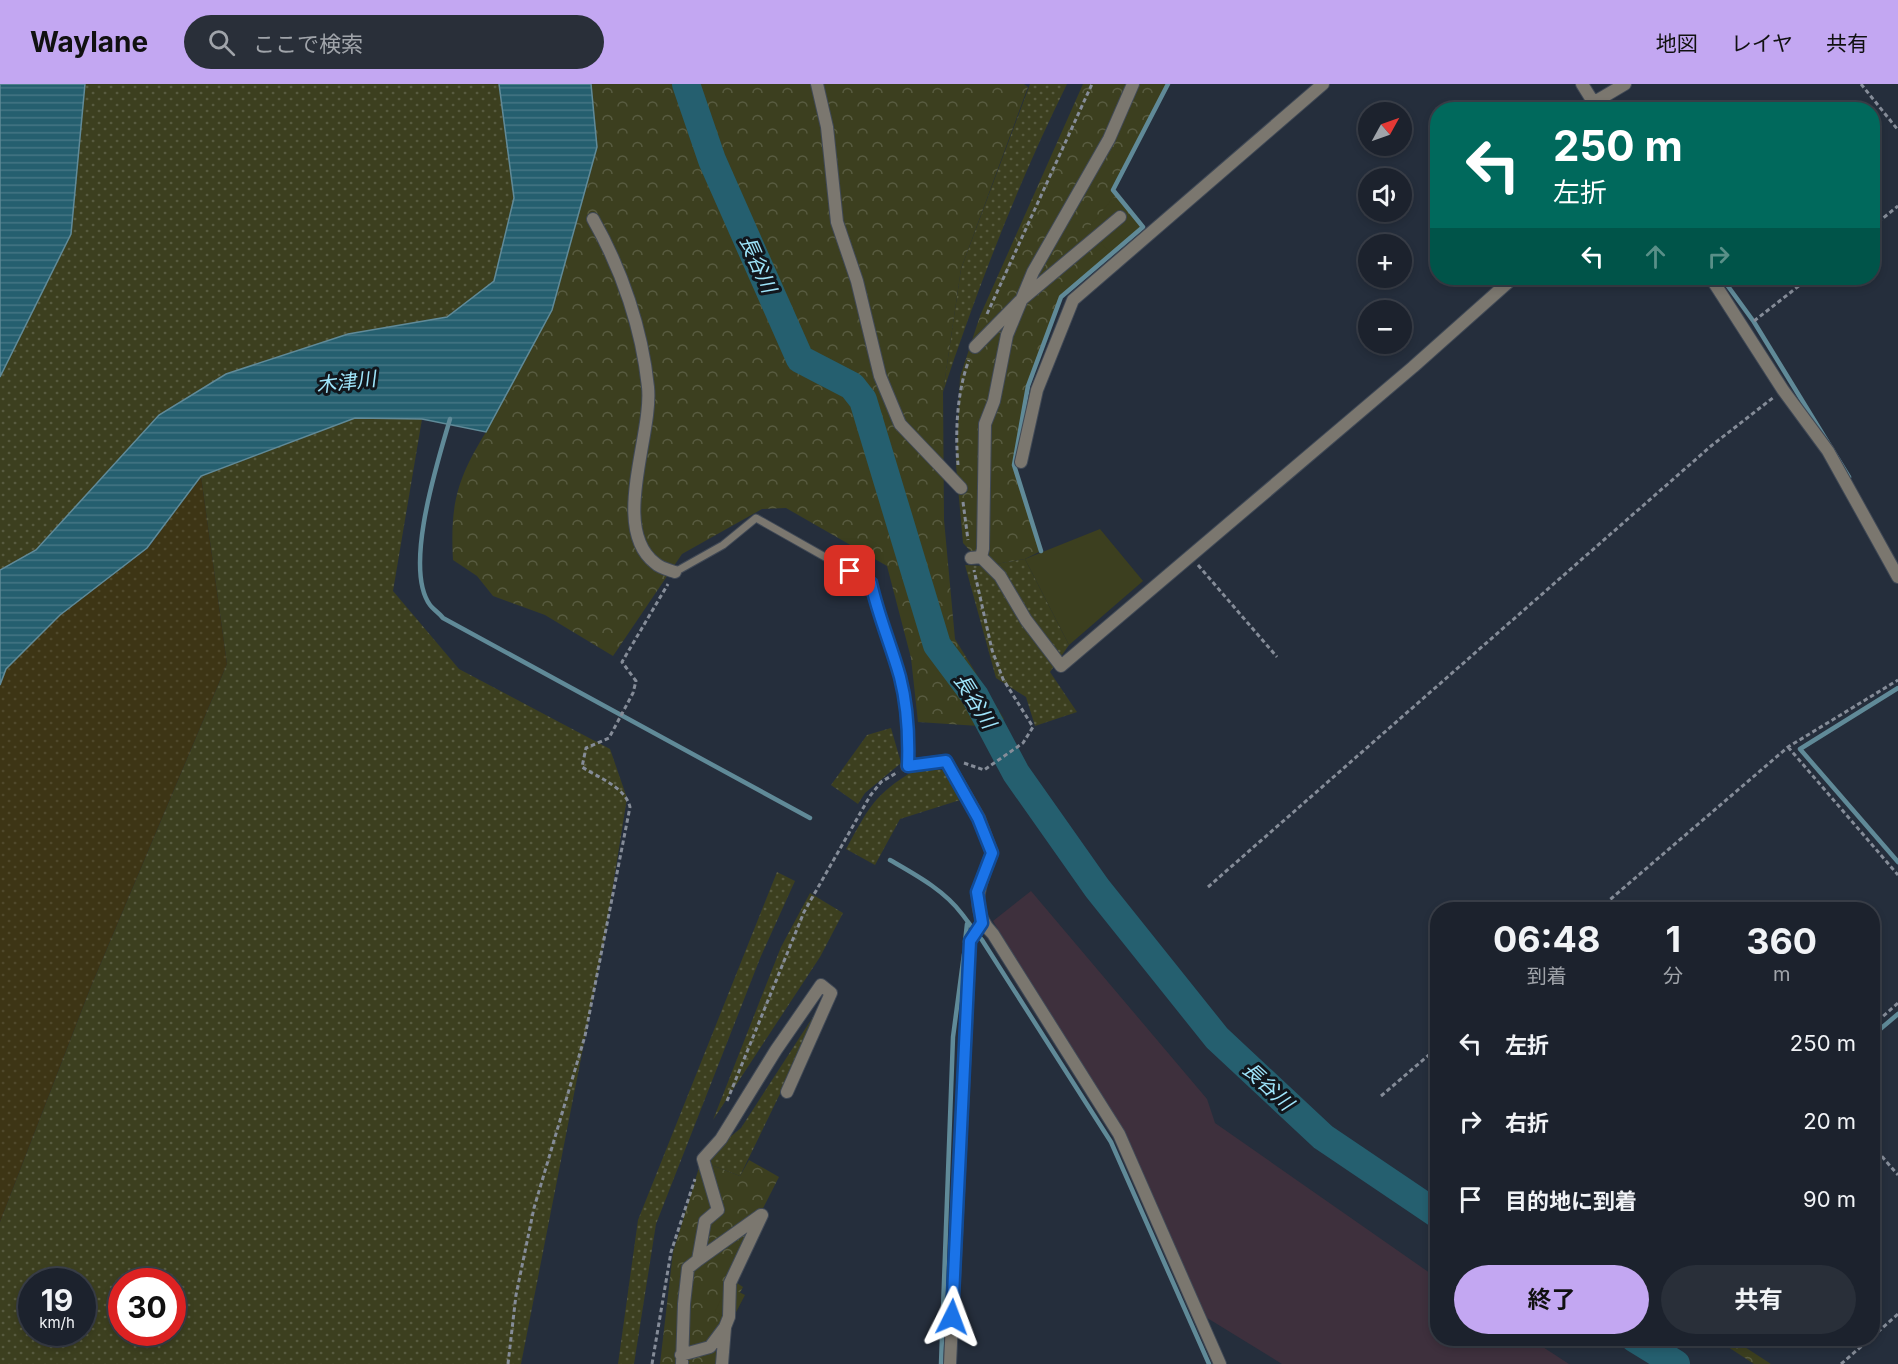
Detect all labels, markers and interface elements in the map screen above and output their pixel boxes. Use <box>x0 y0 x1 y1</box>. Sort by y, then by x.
search box <box>184 15 604 69</box>
text: Waylane <box>30 25 148 59</box>
icon: search <box>205 26 238 59</box>
text: ここで検索 <box>253 31 363 57</box>
text: 地図 <box>1656 31 1698 56</box>
text: レイヤ <box>1731 31 1793 56</box>
text: 共有 <box>1826 31 1868 56</box>
north arrow <box>1358 102 1412 156</box>
map controls <box>1358 102 1412 354</box>
text: 250 m <box>1553 120 1683 171</box>
icon: left <box>1454 126 1532 204</box>
button: sound <box>1358 168 1412 222</box>
text: 左折 <box>1553 176 1607 209</box>
water label: 長谷川 <box>735 232 782 298</box>
button: + <box>1358 234 1412 288</box>
icon: left <box>1576 240 1609 273</box>
icon: ahead <box>1639 240 1672 273</box>
icon: right <box>1702 240 1735 273</box>
button: − <box>1358 300 1412 354</box>
water label: 木津川 <box>315 366 379 398</box>
pin <box>824 545 875 596</box>
icon: arrive <box>833 554 866 587</box>
water label: 長谷川 <box>949 669 1002 734</box>
text: 06:48 <box>1493 917 1600 961</box>
text: 1 <box>1666 917 1681 961</box>
text: 360 <box>1746 919 1817 963</box>
text: m <box>1773 962 1790 986</box>
text: 到着 <box>1527 964 1567 988</box>
text: 分 <box>1663 964 1683 988</box>
icon: left <box>1454 1027 1487 1060</box>
text: 250 m <box>1790 1030 1856 1056</box>
text: 左折 <box>1505 1032 1549 1058</box>
water label: 長谷川 <box>1238 1057 1300 1117</box>
icon: right <box>1454 1105 1487 1138</box>
text: 20 m <box>1803 1108 1856 1134</box>
text: 右折 <box>1505 1110 1549 1136</box>
icon: arrive <box>1454 1183 1487 1216</box>
text: 90 m <box>1803 1186 1856 1212</box>
text: 目的地に到着 <box>1505 1188 1637 1214</box>
button: 終了 <box>1454 1265 1649 1334</box>
button: 共有 <box>1661 1265 1856 1334</box>
speed limit sign: 30 <box>108 1268 186 1346</box>
text: 19 <box>41 1282 73 1318</box>
position arrow <box>920 1285 984 1349</box>
text: km/h <box>39 1313 75 1332</box>

